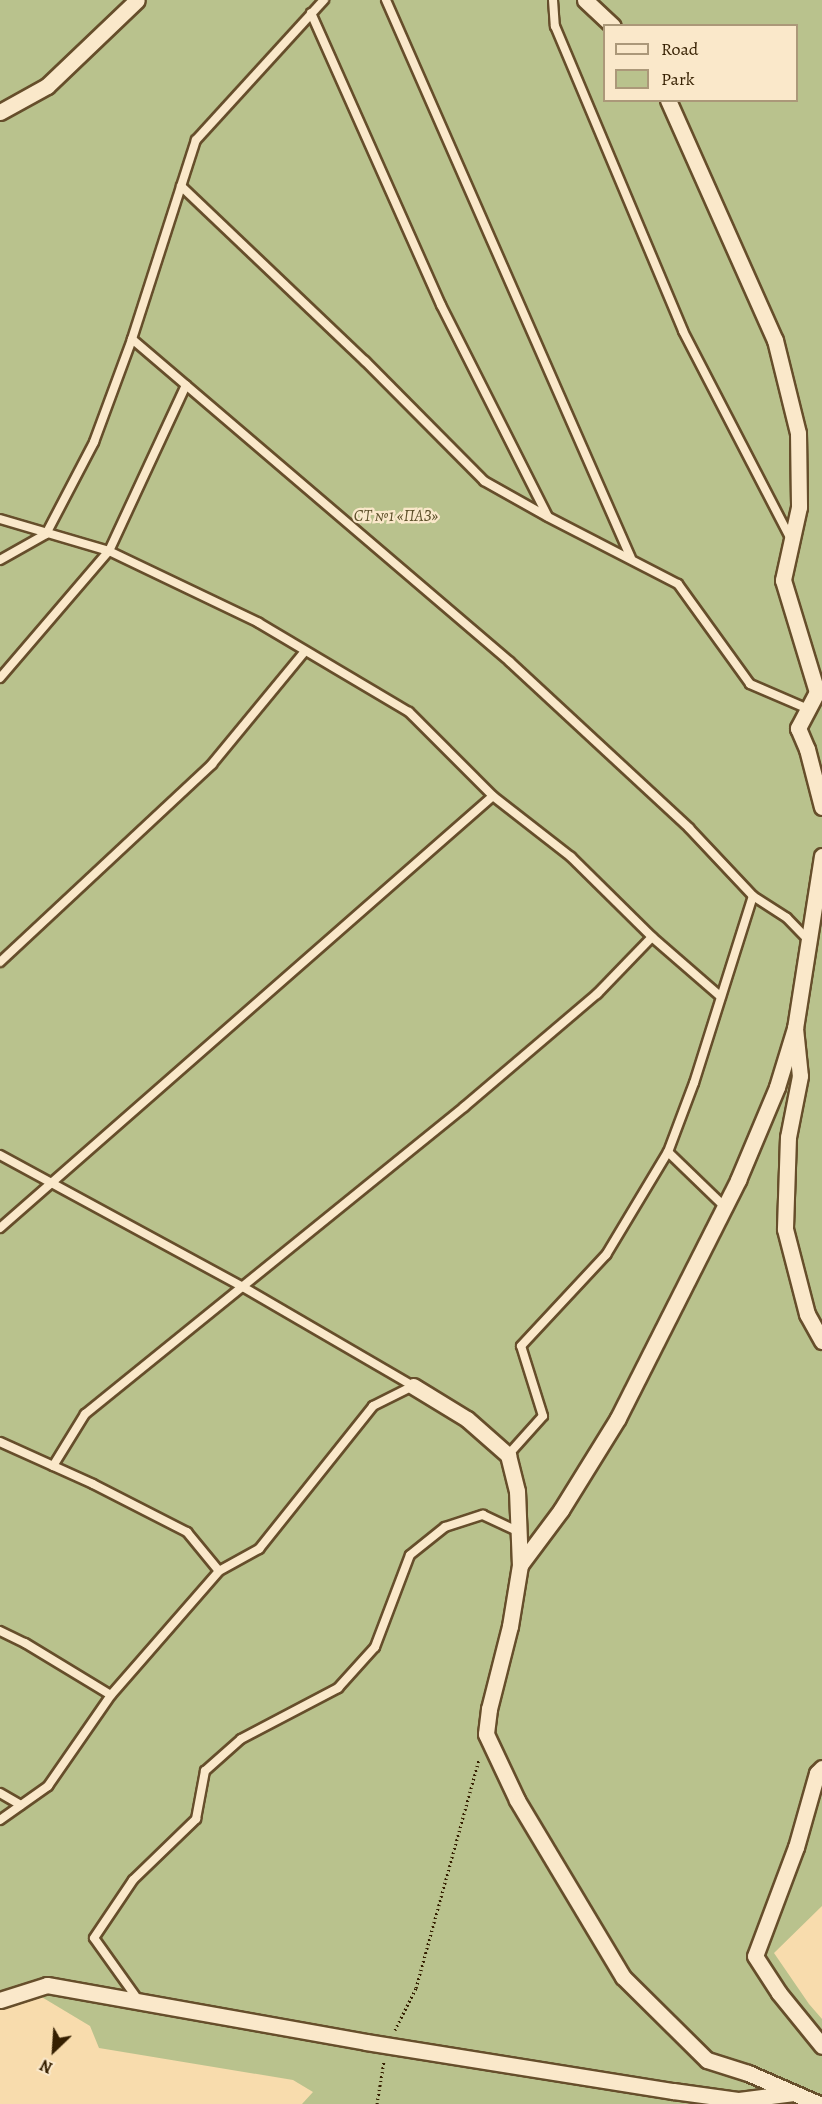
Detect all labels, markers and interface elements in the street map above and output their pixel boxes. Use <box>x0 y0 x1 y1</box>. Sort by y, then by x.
legend <box>603 24 798 102</box>
text: Road <box>661 37 698 61</box>
text: Park <box>661 67 695 91</box>
park label: СТ №1 «ПАЗ» <box>354 506 438 526</box>
north arrow <box>24 2020 84 2080</box>
text: N <box>36 2054 56 2079</box>

